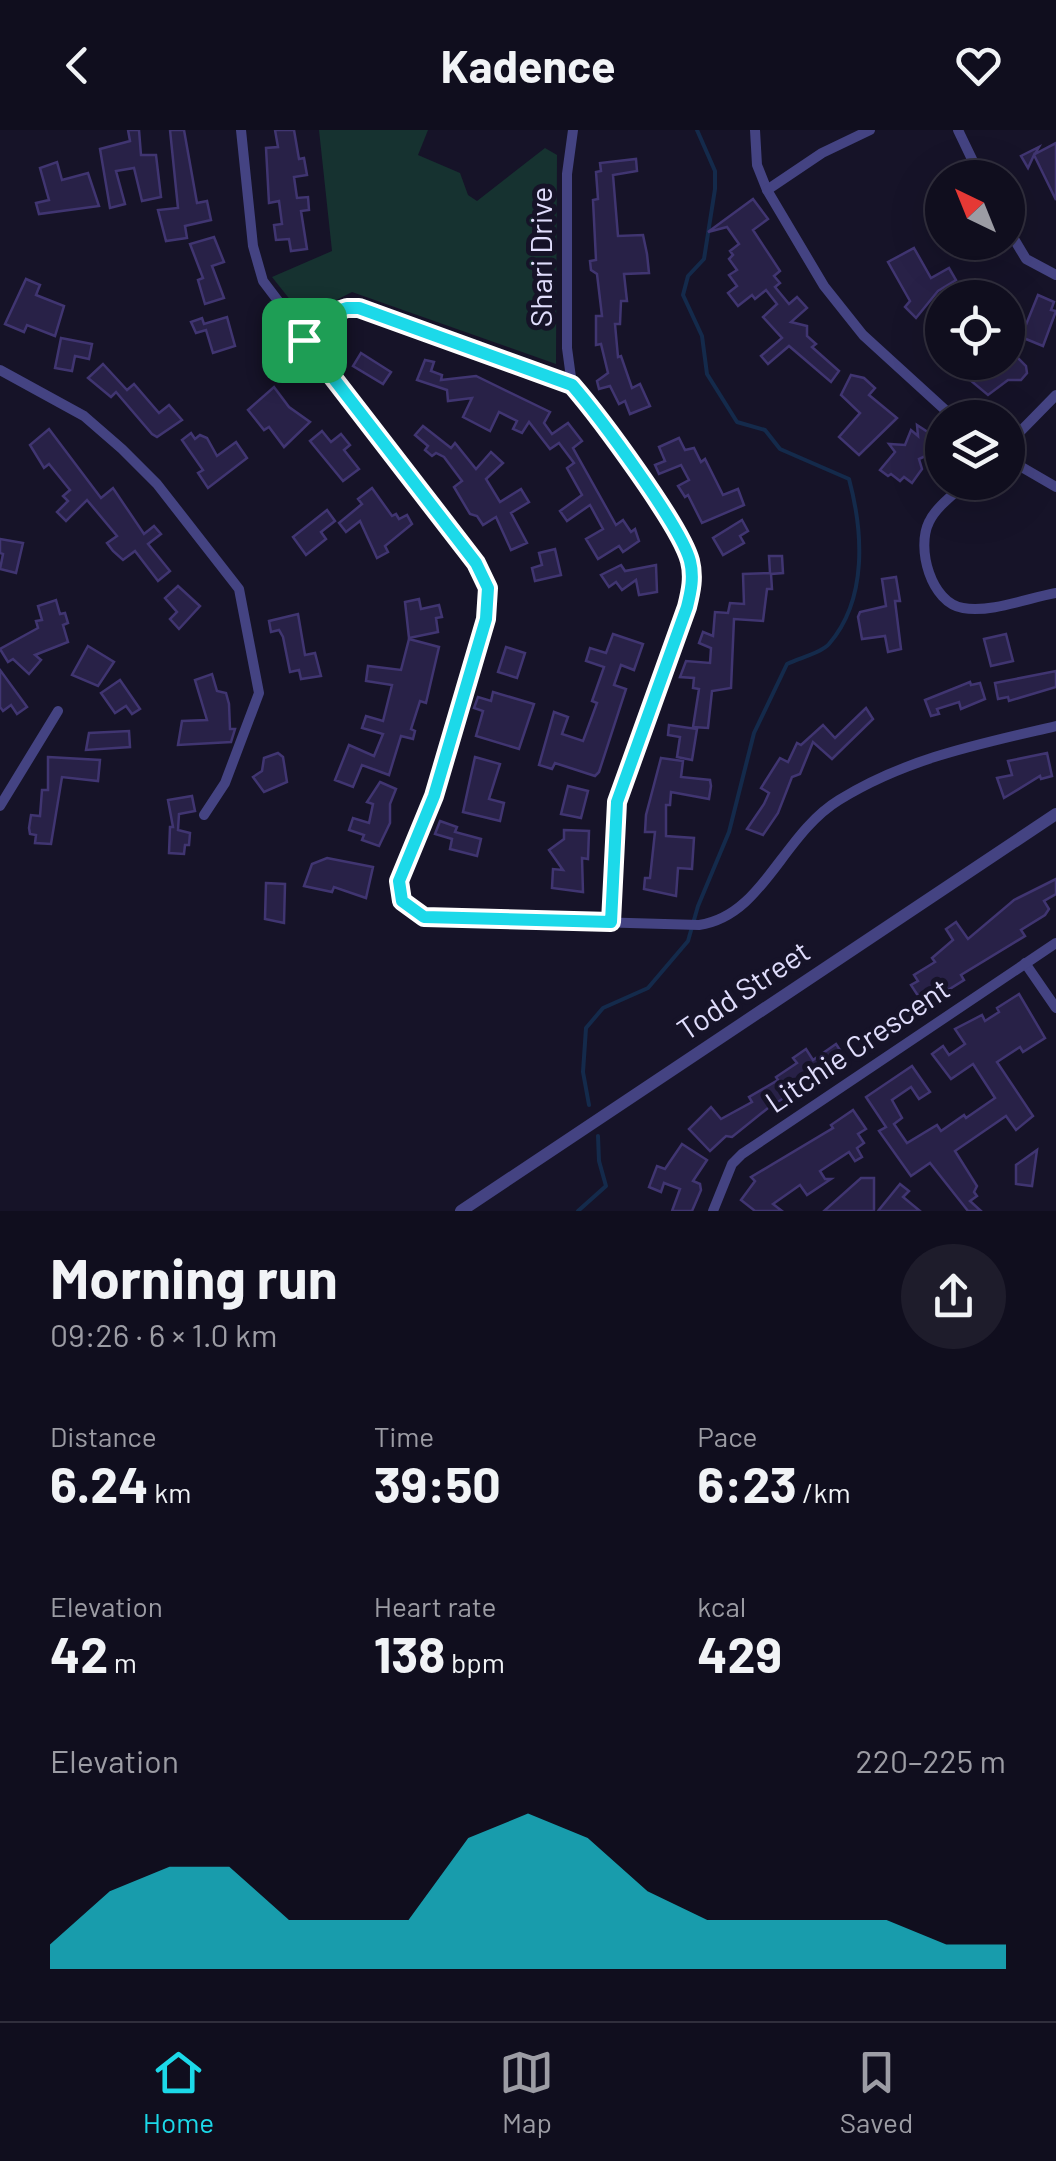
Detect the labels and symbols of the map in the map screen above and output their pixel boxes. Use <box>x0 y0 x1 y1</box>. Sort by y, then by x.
north arrow <box>925 160 1025 260</box>
street label: Shari Drive <box>522 187 558 327</box>
pin <box>262 298 347 383</box>
street label: Todd Street <box>670 932 816 1047</box>
street label: Litchie Crescent <box>758 970 956 1119</box>

